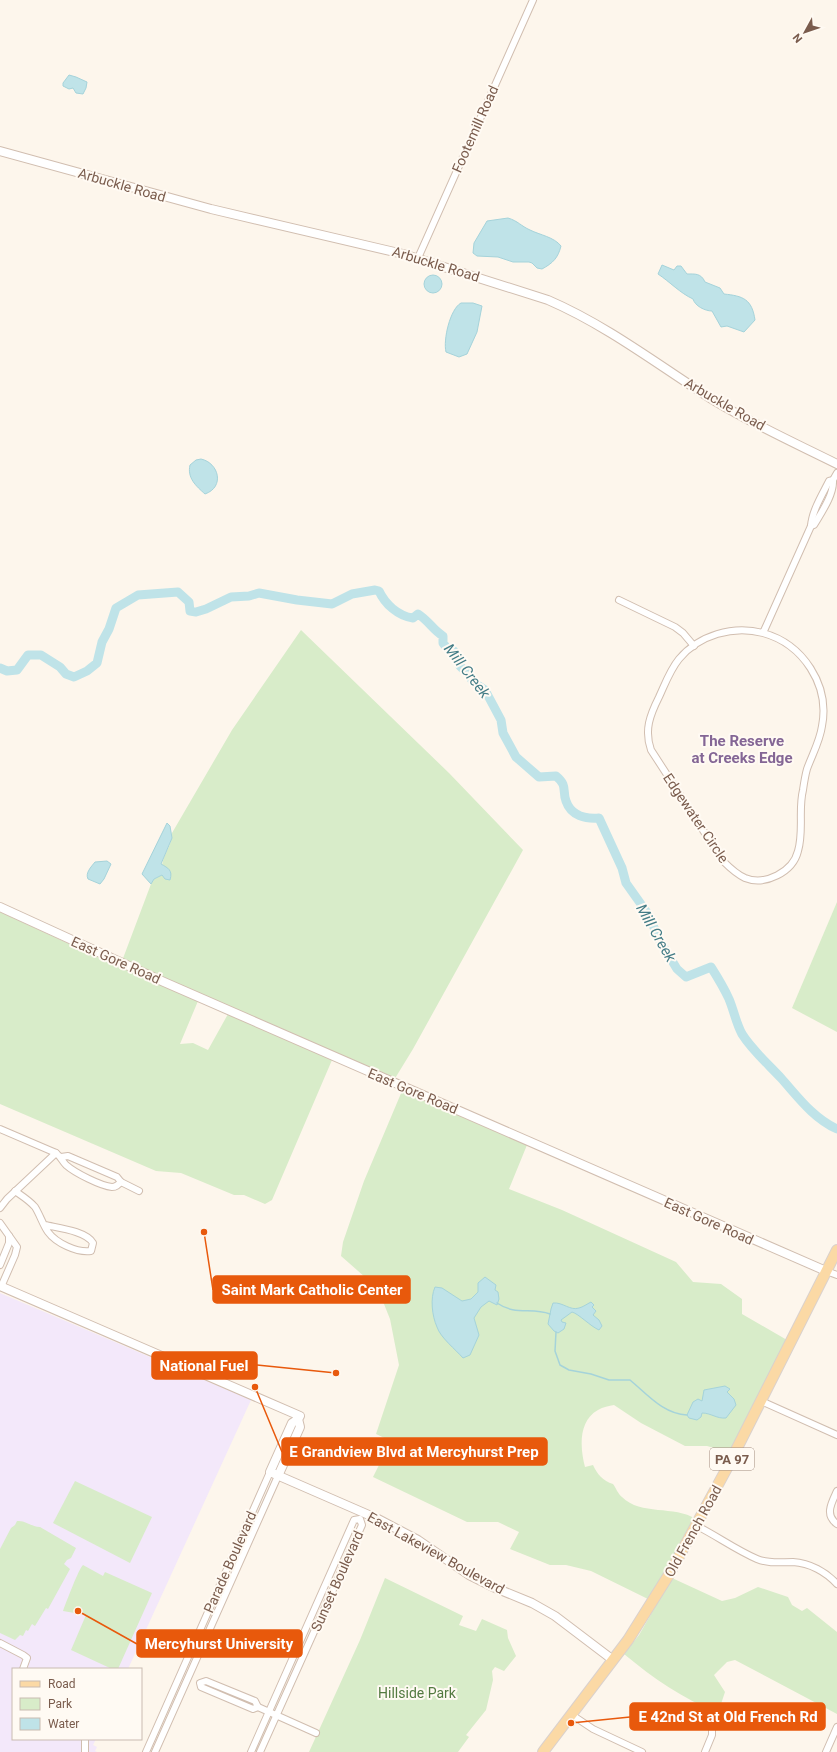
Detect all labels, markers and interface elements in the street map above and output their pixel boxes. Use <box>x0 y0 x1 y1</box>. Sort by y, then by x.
north arrow <box>785 12 825 52</box>
text: N <box>790 31 805 45</box>
street label: Footemill Road <box>449 83 501 175</box>
street label: Arbuckle Road <box>76 165 168 205</box>
street label: Arbuckle Road <box>390 243 482 285</box>
street label: Arbuckle Road <box>682 374 768 434</box>
water label: Mill Creek <box>440 640 494 702</box>
district label: The Reserve at Creeks Edge <box>691 732 793 767</box>
street label: Edgewater Circle <box>660 770 732 866</box>
water label: Mill Creek <box>632 901 680 966</box>
street label: East Gore Road <box>69 933 163 987</box>
street label: East Gore Road <box>366 1065 460 1117</box>
street label: East Gore Road <box>662 1194 756 1248</box>
callout: Saint Mark Catholic Center <box>213 1276 410 1303</box>
text: Saint Mark Catholic Center <box>221 1281 403 1299</box>
callout: National Fuel <box>152 1352 257 1379</box>
text: National Fuel <box>160 1357 248 1375</box>
callout: E Grandview Blvd at Mercyhurst Prep <box>282 1438 547 1465</box>
text: E Grandview Blvd at Mercyhurst Prep <box>289 1443 539 1461</box>
road number: PA 97 <box>710 1448 754 1470</box>
street label: Old French Road <box>661 1482 725 1580</box>
street label: Parade Boulevard <box>200 1509 260 1615</box>
street label: East Lakeview Boulevard <box>365 1509 507 1597</box>
street label: Sunset Boulevard <box>308 1528 366 1634</box>
callout: Mercyhurst University <box>137 1630 302 1657</box>
text: Mercyhurst University <box>145 1635 294 1653</box>
legend <box>12 1668 142 1740</box>
text: Road <box>48 1677 76 1691</box>
park label: Hillside Park <box>378 1685 457 1701</box>
text: Park <box>48 1697 73 1711</box>
callout: E 42nd St at Old French Rd <box>630 1703 825 1730</box>
text: E 42nd St at Old French Rd <box>638 1708 818 1726</box>
text: Water <box>48 1717 79 1731</box>

